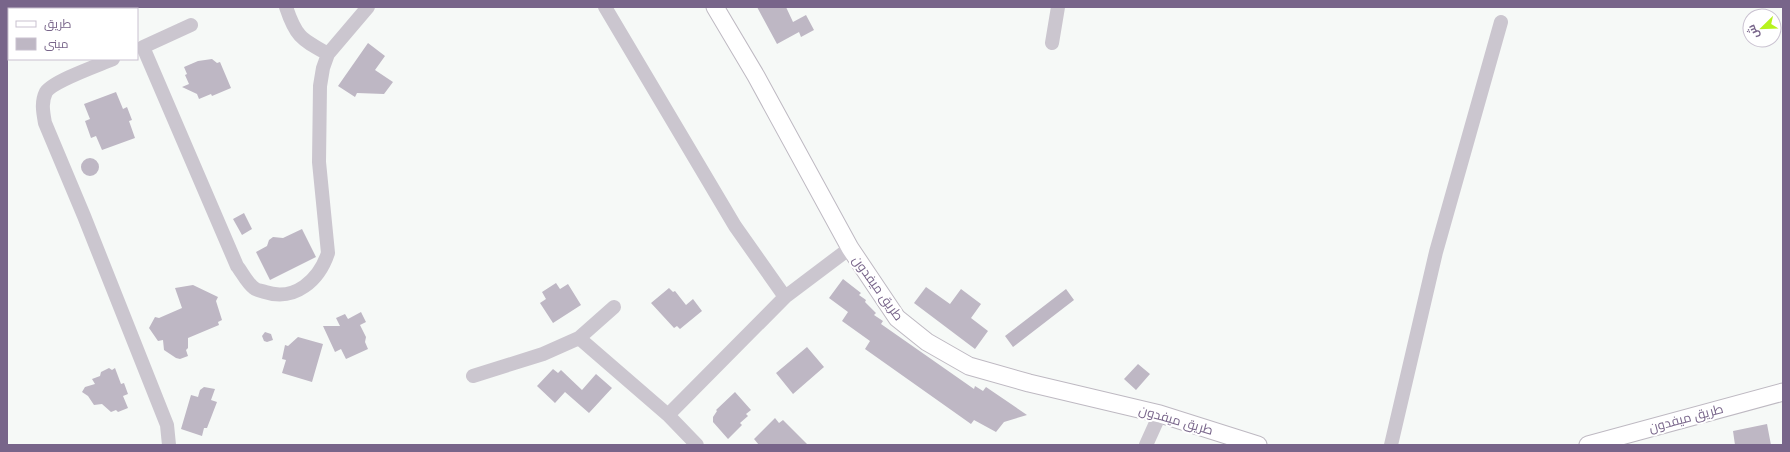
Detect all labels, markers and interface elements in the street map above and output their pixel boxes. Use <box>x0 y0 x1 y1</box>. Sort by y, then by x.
legend <box>8 8 138 60</box>
north arrow <box>1742 8 1782 48</box>
text: طريق <box>44 16 72 32</box>
text: ش <box>1744 23 1762 41</box>
text: مبنى <box>44 36 69 52</box>
street label: طريق ميفدون <box>849 252 907 324</box>
street label: طريق ميفدون <box>1647 400 1725 436</box>
street label: طريق ميفدون <box>1137 401 1215 439</box>

